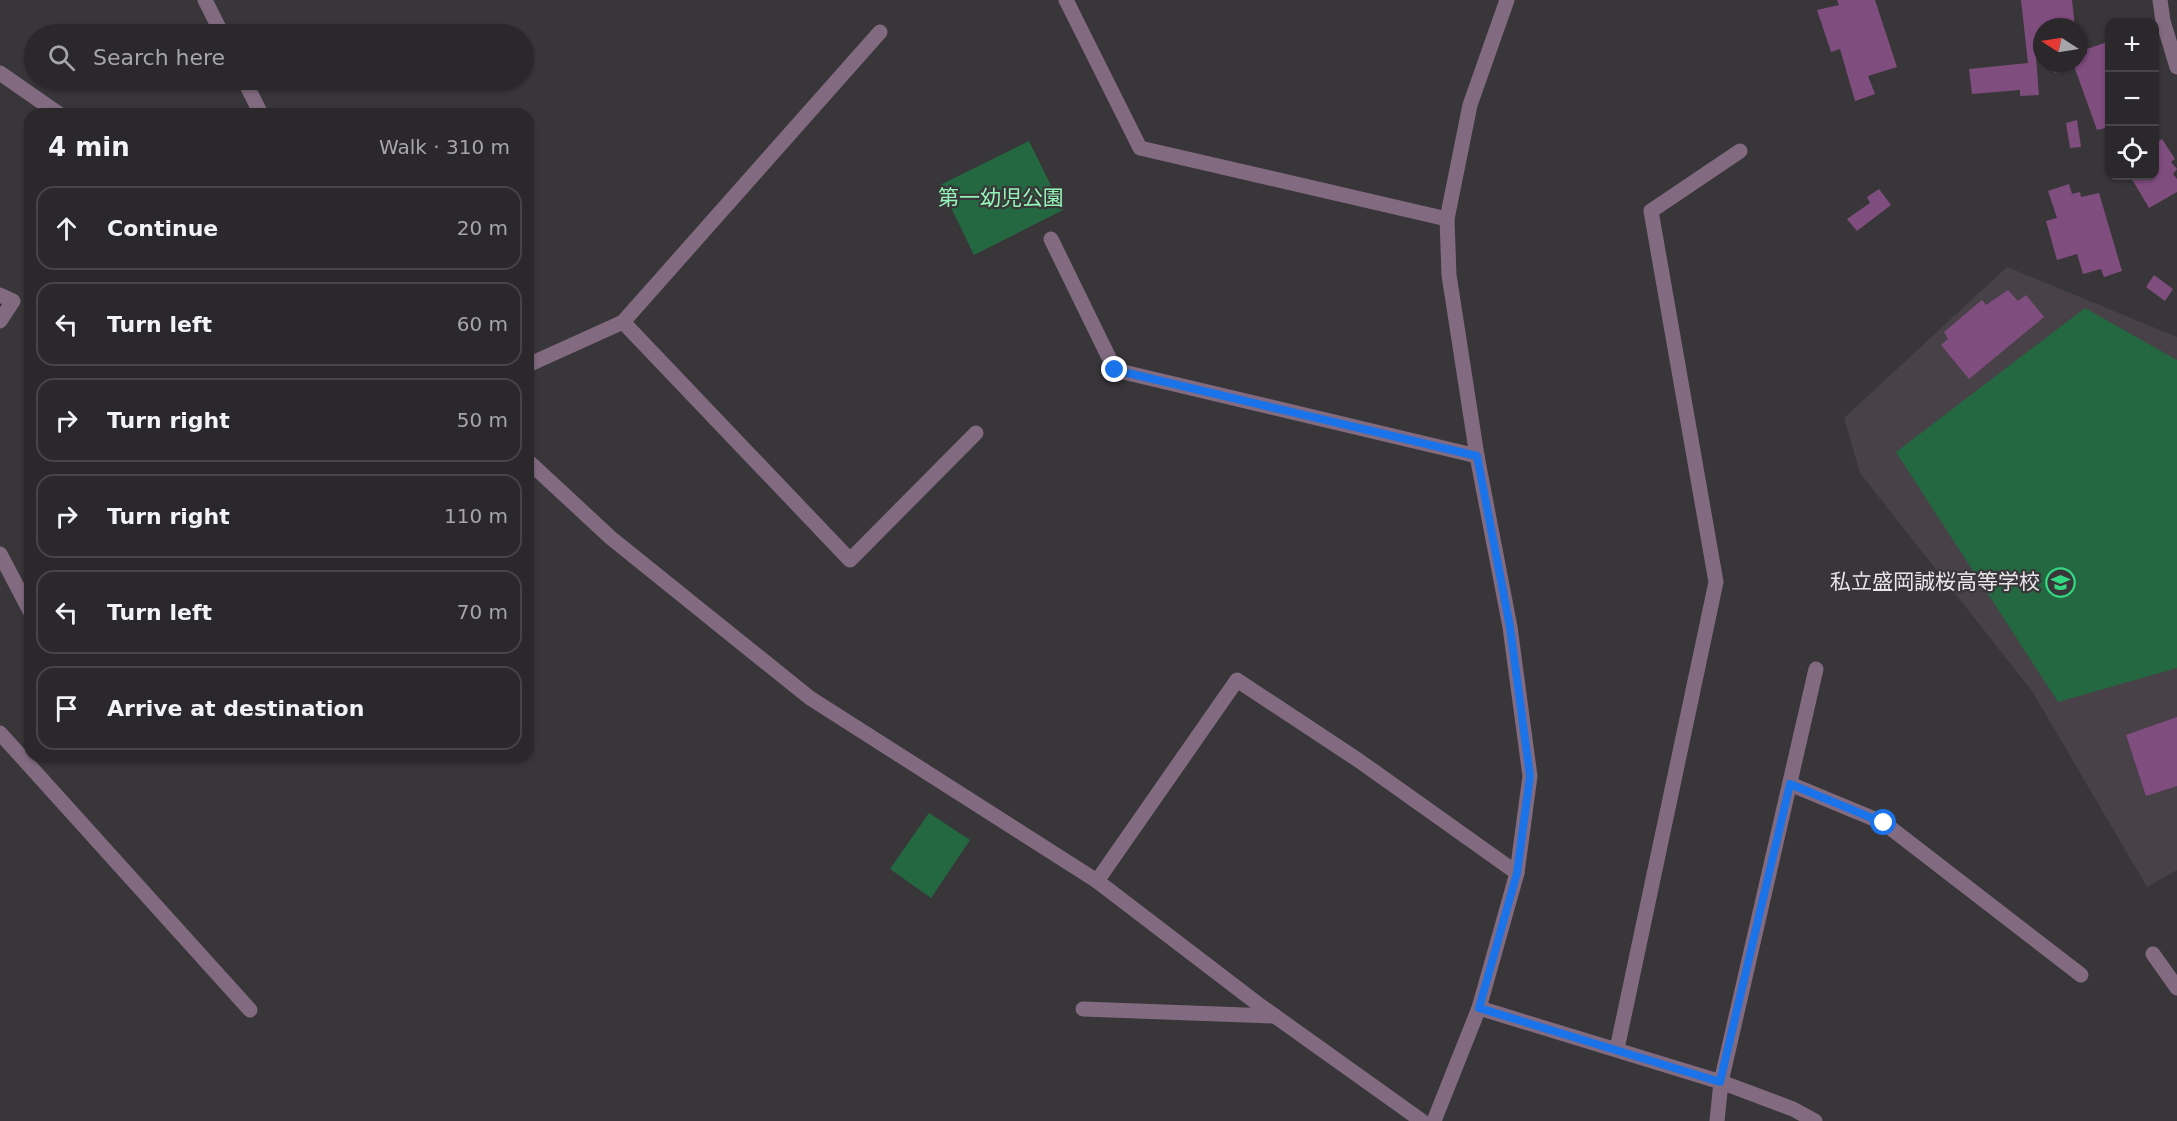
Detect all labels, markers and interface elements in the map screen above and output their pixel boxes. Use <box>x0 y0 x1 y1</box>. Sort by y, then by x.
north arrow <box>2033 18 2087 72</box>
map controls <box>2105 18 2159 180</box>
button: + <box>2105 18 2159 72</box>
search box <box>24 24 534 90</box>
icon: search <box>45 41 78 74</box>
text: Search here <box>93 45 225 70</box>
button: − <box>2105 72 2159 126</box>
button: locate <box>2105 126 2159 180</box>
text: 4 min <box>48 132 130 162</box>
text: Walk · 310 m <box>379 135 510 159</box>
park label: 第一幼児公園 <box>938 186 1064 210</box>
icon: ahead <box>50 212 83 245</box>
text: Continue <box>107 216 218 241</box>
text: 20 m <box>457 216 508 240</box>
icon: left <box>50 308 83 341</box>
text: Turn left <box>107 312 212 337</box>
text: 60 m <box>457 312 508 336</box>
route end <box>1101 356 1127 382</box>
icon: right <box>50 404 83 437</box>
text: Turn right <box>107 408 230 433</box>
text: 50 m <box>457 408 508 432</box>
icon: right <box>50 500 83 533</box>
text: Turn right <box>107 504 230 529</box>
text: 110 m <box>444 504 508 528</box>
school or university icon: 私立盛岡誠桜高等学校 <box>2045 566 2077 598</box>
place label: 私立盛岡誠桜高等学校 <box>1830 570 2040 594</box>
icon: left <box>50 596 83 629</box>
text: Turn left <box>107 600 212 625</box>
text: 70 m <box>457 600 508 624</box>
icon: arrive <box>50 692 83 725</box>
text: Arrive at destination <box>107 696 364 721</box>
route start <box>1870 809 1896 835</box>

